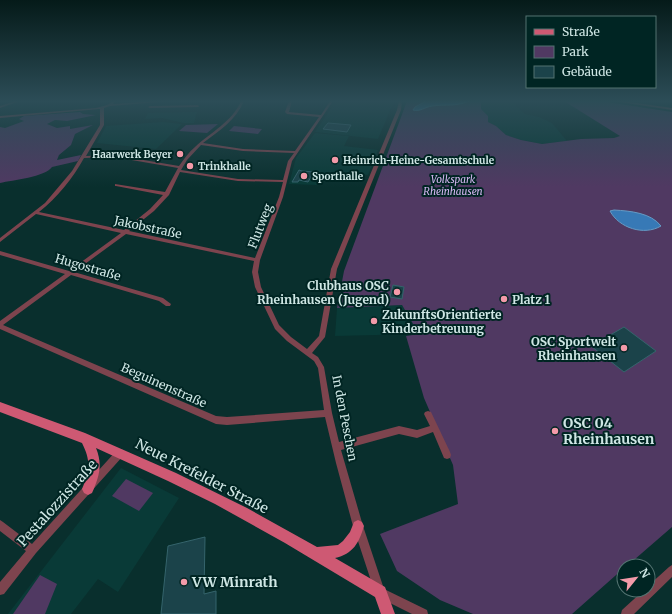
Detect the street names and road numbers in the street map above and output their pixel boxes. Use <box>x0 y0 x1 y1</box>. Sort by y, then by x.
street label: Flutweg <box>245 201 276 251</box>
street label: Jakobstraße <box>112 212 183 241</box>
street label: Hugostraße <box>54 250 122 284</box>
street label: Beguinenstraße <box>119 359 209 411</box>
street label: In den Peschen <box>329 374 361 462</box>
street label: Neue Krefelder Straße <box>132 435 272 517</box>
street label: Pestalozzistraße <box>13 456 101 550</box>

